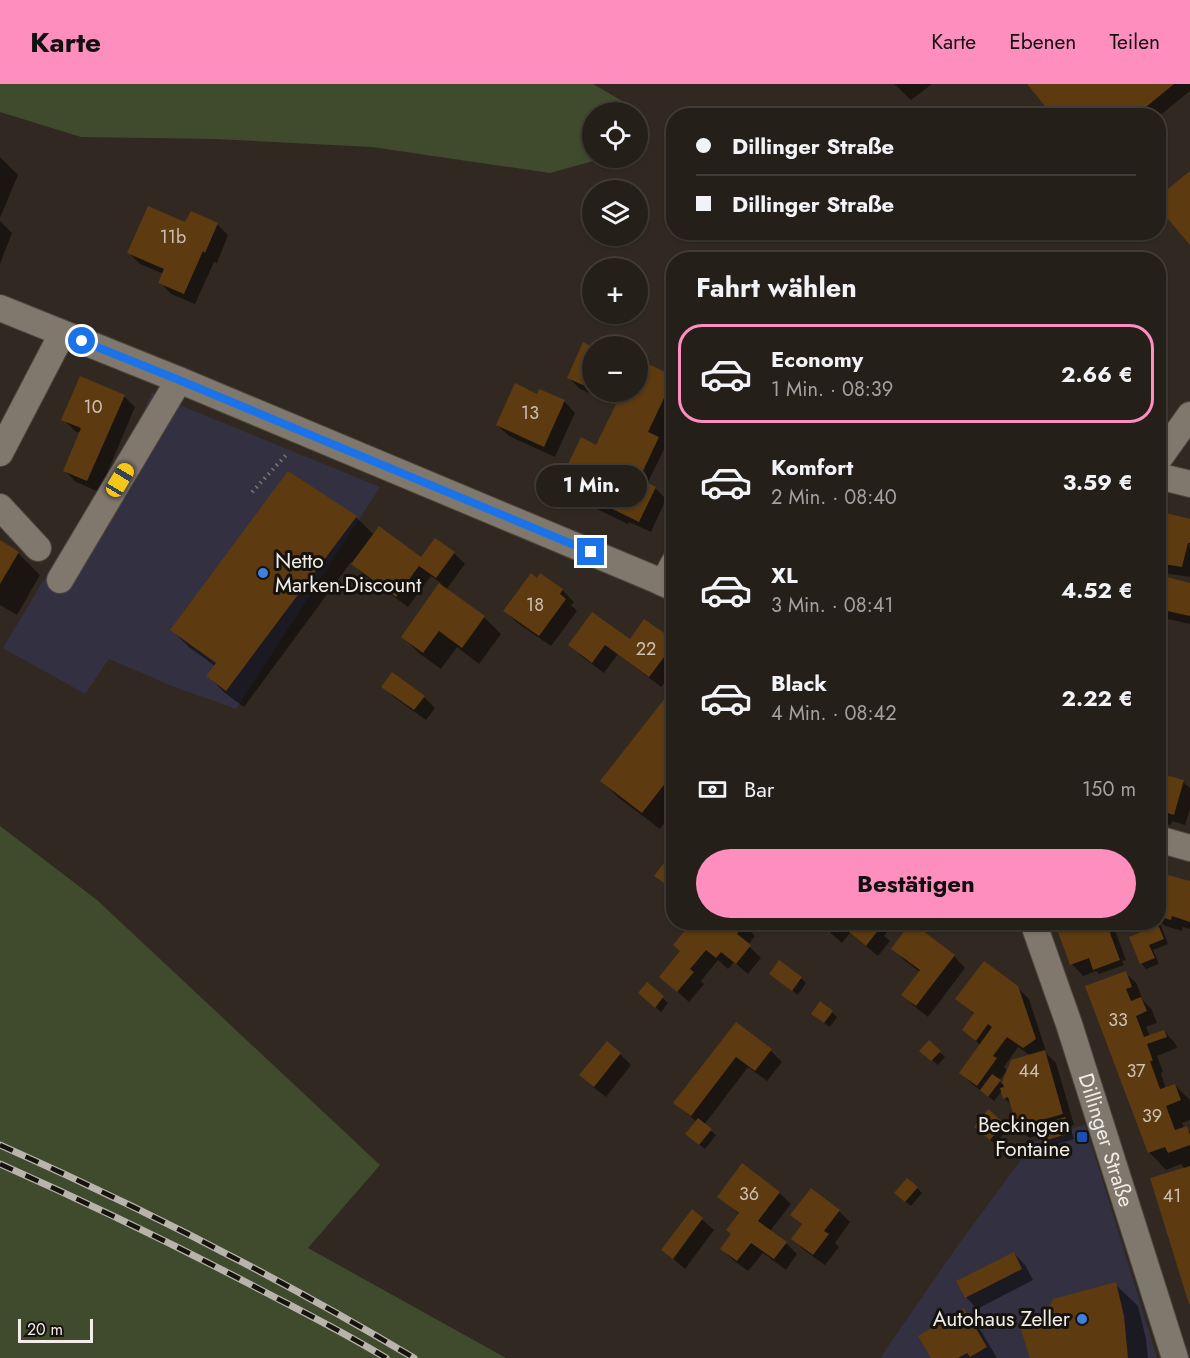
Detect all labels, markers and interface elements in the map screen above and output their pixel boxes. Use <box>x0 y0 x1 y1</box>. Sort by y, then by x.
text: Karte <box>30 22 101 63</box>
text: Karte <box>931 27 976 57</box>
text: Ebenen <box>1009 27 1076 57</box>
text: Teilen <box>1109 27 1160 57</box>
map controls <box>582 102 648 402</box>
button: locate <box>582 102 648 168</box>
text: Dillinger Straße <box>732 130 894 162</box>
button: layers <box>582 180 648 246</box>
text: Dillinger Straße <box>732 188 894 220</box>
house number: 11b <box>160 224 186 250</box>
button: + <box>582 258 648 324</box>
text: Fahrt wählen <box>696 268 857 307</box>
route start <box>68 327 95 354</box>
button: − <box>582 336 648 402</box>
text: Economy <box>771 343 863 375</box>
icon: car <box>699 347 753 401</box>
text: 2.66 € <box>1061 358 1133 390</box>
text: 1 Min. · 08:39 <box>771 375 893 404</box>
house number: 10 <box>84 394 103 420</box>
house number: 13 <box>521 400 539 426</box>
text: Komfort <box>771 451 853 483</box>
icon: car <box>699 455 753 509</box>
car <box>103 460 137 500</box>
callout: 1 Min. <box>536 465 646 507</box>
text: 3.59 € <box>1063 466 1133 498</box>
text: 1 Min. <box>563 471 620 500</box>
text: 2 Min. · 08:40 <box>771 483 897 512</box>
route end <box>577 538 604 565</box>
place label: Netto Marken-Discount <box>275 546 421 600</box>
text: XL <box>771 559 798 591</box>
icon: car <box>699 563 753 617</box>
marker: Netto Marken-Discount <box>256 566 270 580</box>
text: 4.52 € <box>1061 574 1133 606</box>
text: 3 Min. · 08:41 <box>771 591 893 620</box>
house number: 18 <box>526 592 544 618</box>
house number: 22 <box>636 636 656 662</box>
text: Black <box>771 667 827 699</box>
icon: car <box>699 671 753 725</box>
text: 2.22 € <box>1062 682 1133 714</box>
text: 4 Min. · 08:42 <box>771 699 897 728</box>
icon: cash <box>696 773 729 806</box>
text: Bar <box>744 773 774 805</box>
text: 150 m <box>1082 775 1136 804</box>
button: Bestätigen <box>696 849 1136 918</box>
house number: 33 <box>1108 1007 1128 1033</box>
house number: 44 <box>1019 1058 1040 1084</box>
house number: 37 <box>1126 1058 1146 1084</box>
street label: Dillinger Straße <box>1071 1069 1141 1211</box>
house number: 39 <box>1142 1103 1162 1129</box>
place label: Beckingen Fontaine <box>978 1110 1070 1164</box>
marker: Beckingen Fontaine <box>1075 1130 1089 1144</box>
house number: 36 <box>739 1181 759 1207</box>
house number: 41 <box>1163 1183 1181 1209</box>
place label: Autohaus Zeller <box>933 1304 1071 1334</box>
marker: Autohaus Zeller <box>1075 1312 1089 1326</box>
scale bar <box>18 1316 93 1344</box>
text: 20 m <box>27 1318 63 1341</box>

